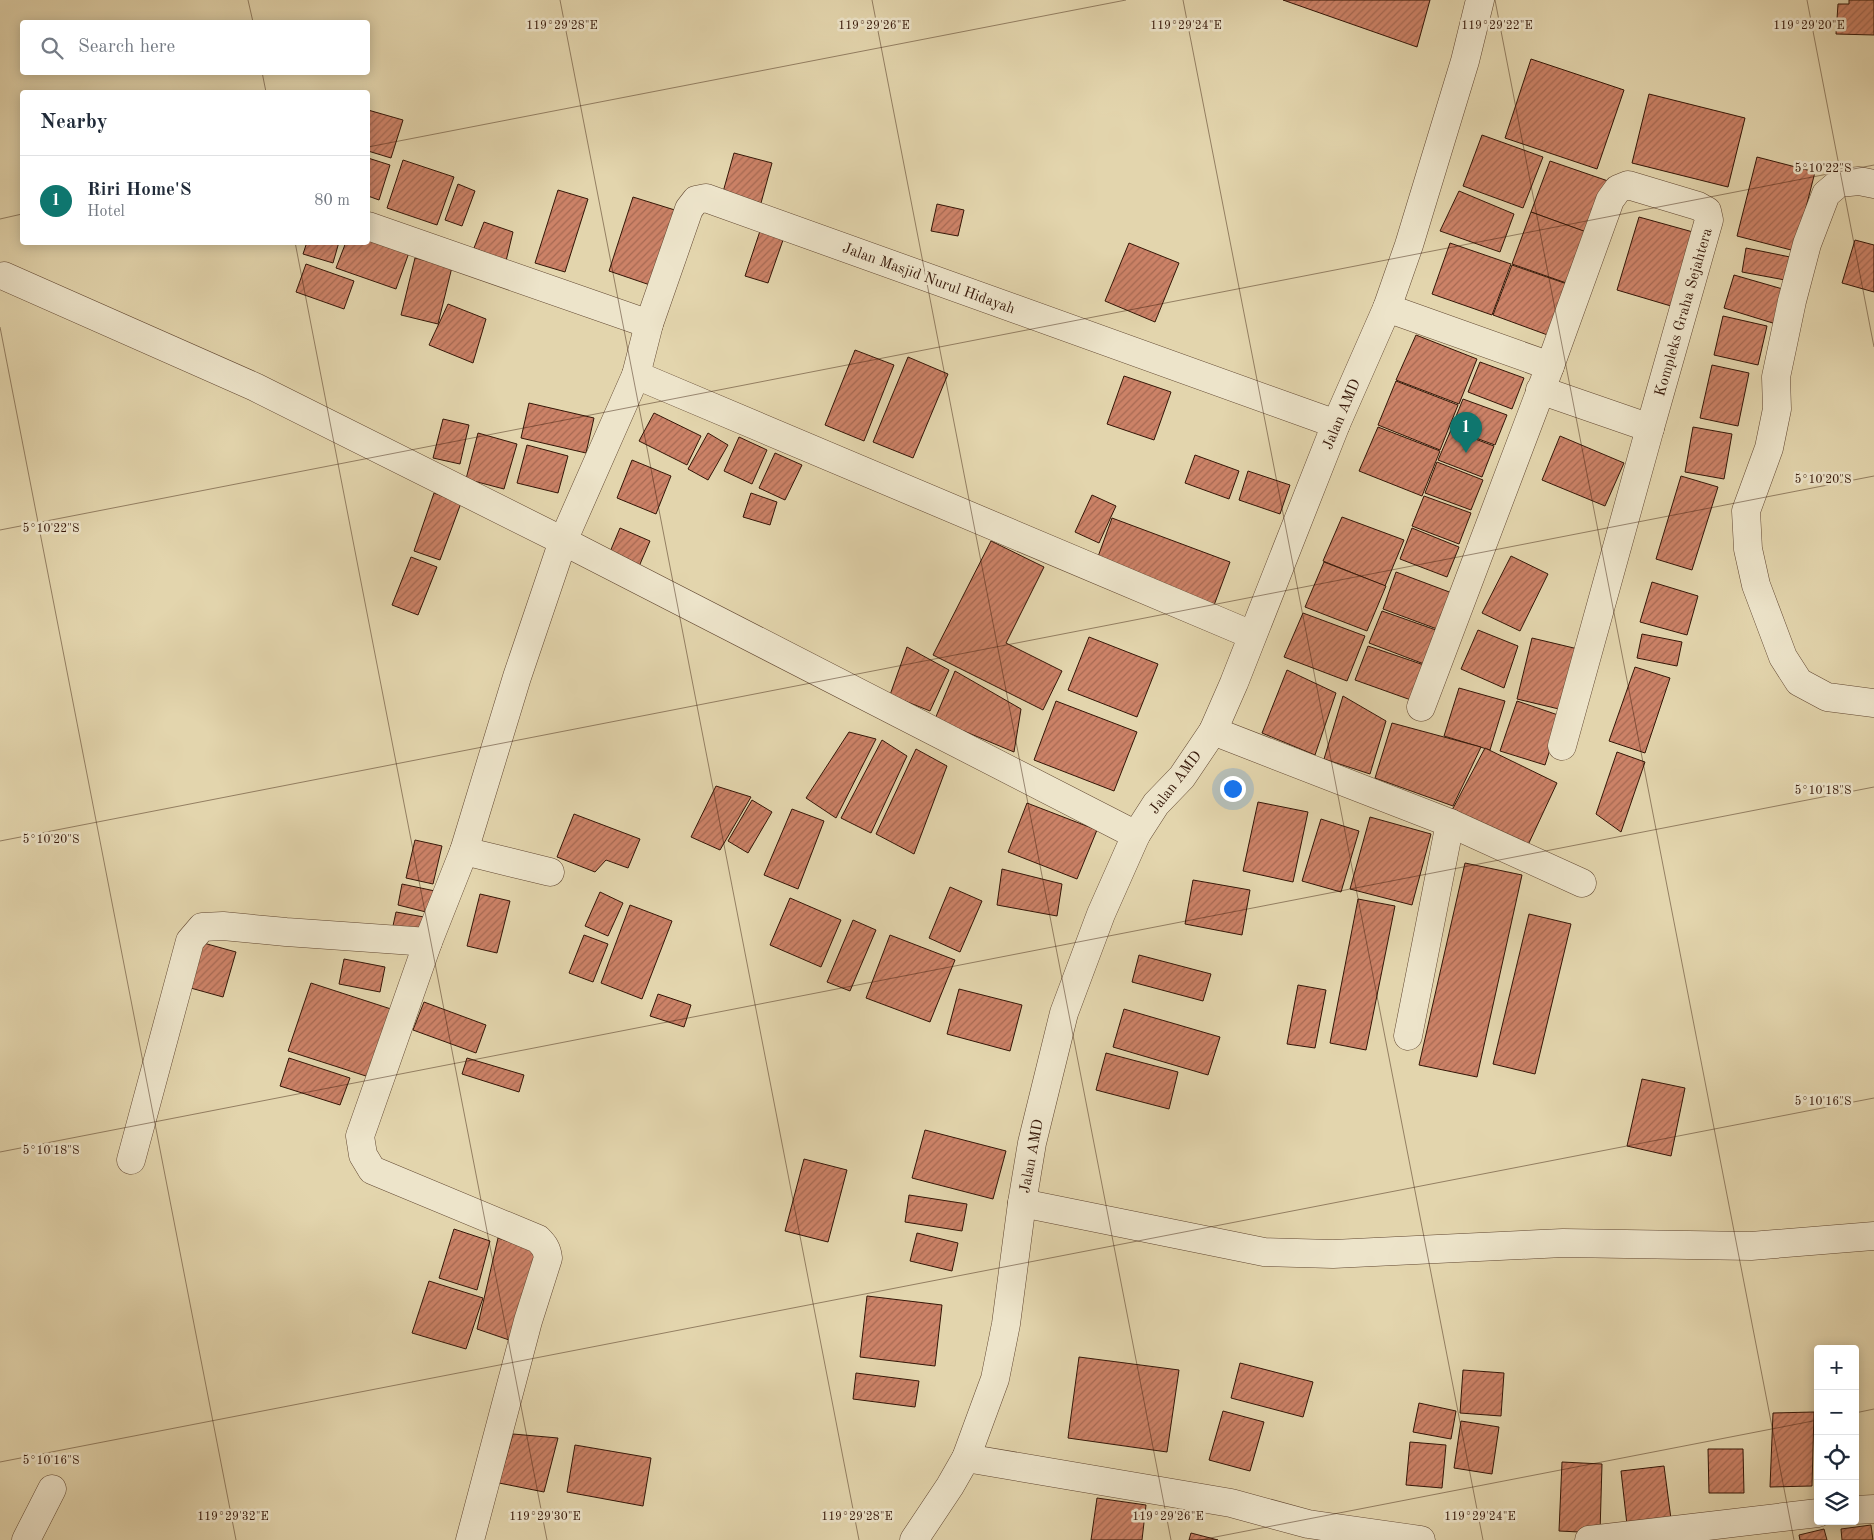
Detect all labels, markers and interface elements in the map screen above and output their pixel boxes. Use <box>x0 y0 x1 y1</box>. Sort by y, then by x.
search box <box>20 20 370 75</box>
text: 119°29'28"E <box>526 20 598 32</box>
text: 119°29'26"E <box>838 20 910 32</box>
text: 119°29'24"E <box>1150 20 1222 32</box>
text: 119°29'22"E <box>1461 20 1533 32</box>
text: 119°29'20"E <box>1773 20 1845 32</box>
icon: search <box>38 34 66 62</box>
text: Search here <box>78 38 175 57</box>
text: Nearby <box>40 112 108 133</box>
text: 5°10'22"S <box>1795 162 1851 175</box>
text: Riri Home'S <box>87 181 191 200</box>
text: 1 <box>51 193 61 209</box>
text: 80 m <box>314 193 350 209</box>
text: Hotel <box>87 204 125 220</box>
street label: Kompleks Graha Sejahtera <box>1653 226 1716 398</box>
street label: Jalan Masjid Nurul Hidayah <box>840 241 1017 318</box>
street label: Jalan AMD <box>1321 377 1364 452</box>
pin: 1 <box>1450 412 1482 453</box>
text: 5°10'20"S <box>1795 473 1851 486</box>
text: 5°10'22"S <box>23 522 79 535</box>
street label: Jalan AMD <box>1147 749 1205 817</box>
your location <box>1220 776 1246 802</box>
text: 5°10'18"S <box>1795 784 1851 797</box>
text: 5°10'20"S <box>23 833 79 846</box>
text: 5°10'16"S <box>1795 1095 1851 1108</box>
street label: Jalan AMD <box>1018 1118 1047 1195</box>
text: 5°10'18"S <box>23 1144 79 1157</box>
map controls <box>1814 1345 1859 1525</box>
button: + <box>1814 1345 1859 1390</box>
button: − <box>1814 1390 1859 1435</box>
button: locate <box>1814 1435 1859 1480</box>
text: 5°10'16"S <box>23 1454 79 1467</box>
button: layers <box>1814 1480 1859 1525</box>
text: 119°29'32"E <box>197 1511 269 1523</box>
text: 119°29'30"E <box>509 1511 581 1523</box>
text: 119°29'28"E <box>821 1511 893 1523</box>
text: 119°29'26"E <box>1132 1511 1204 1523</box>
text: 119°29'24"E <box>1444 1511 1516 1523</box>

